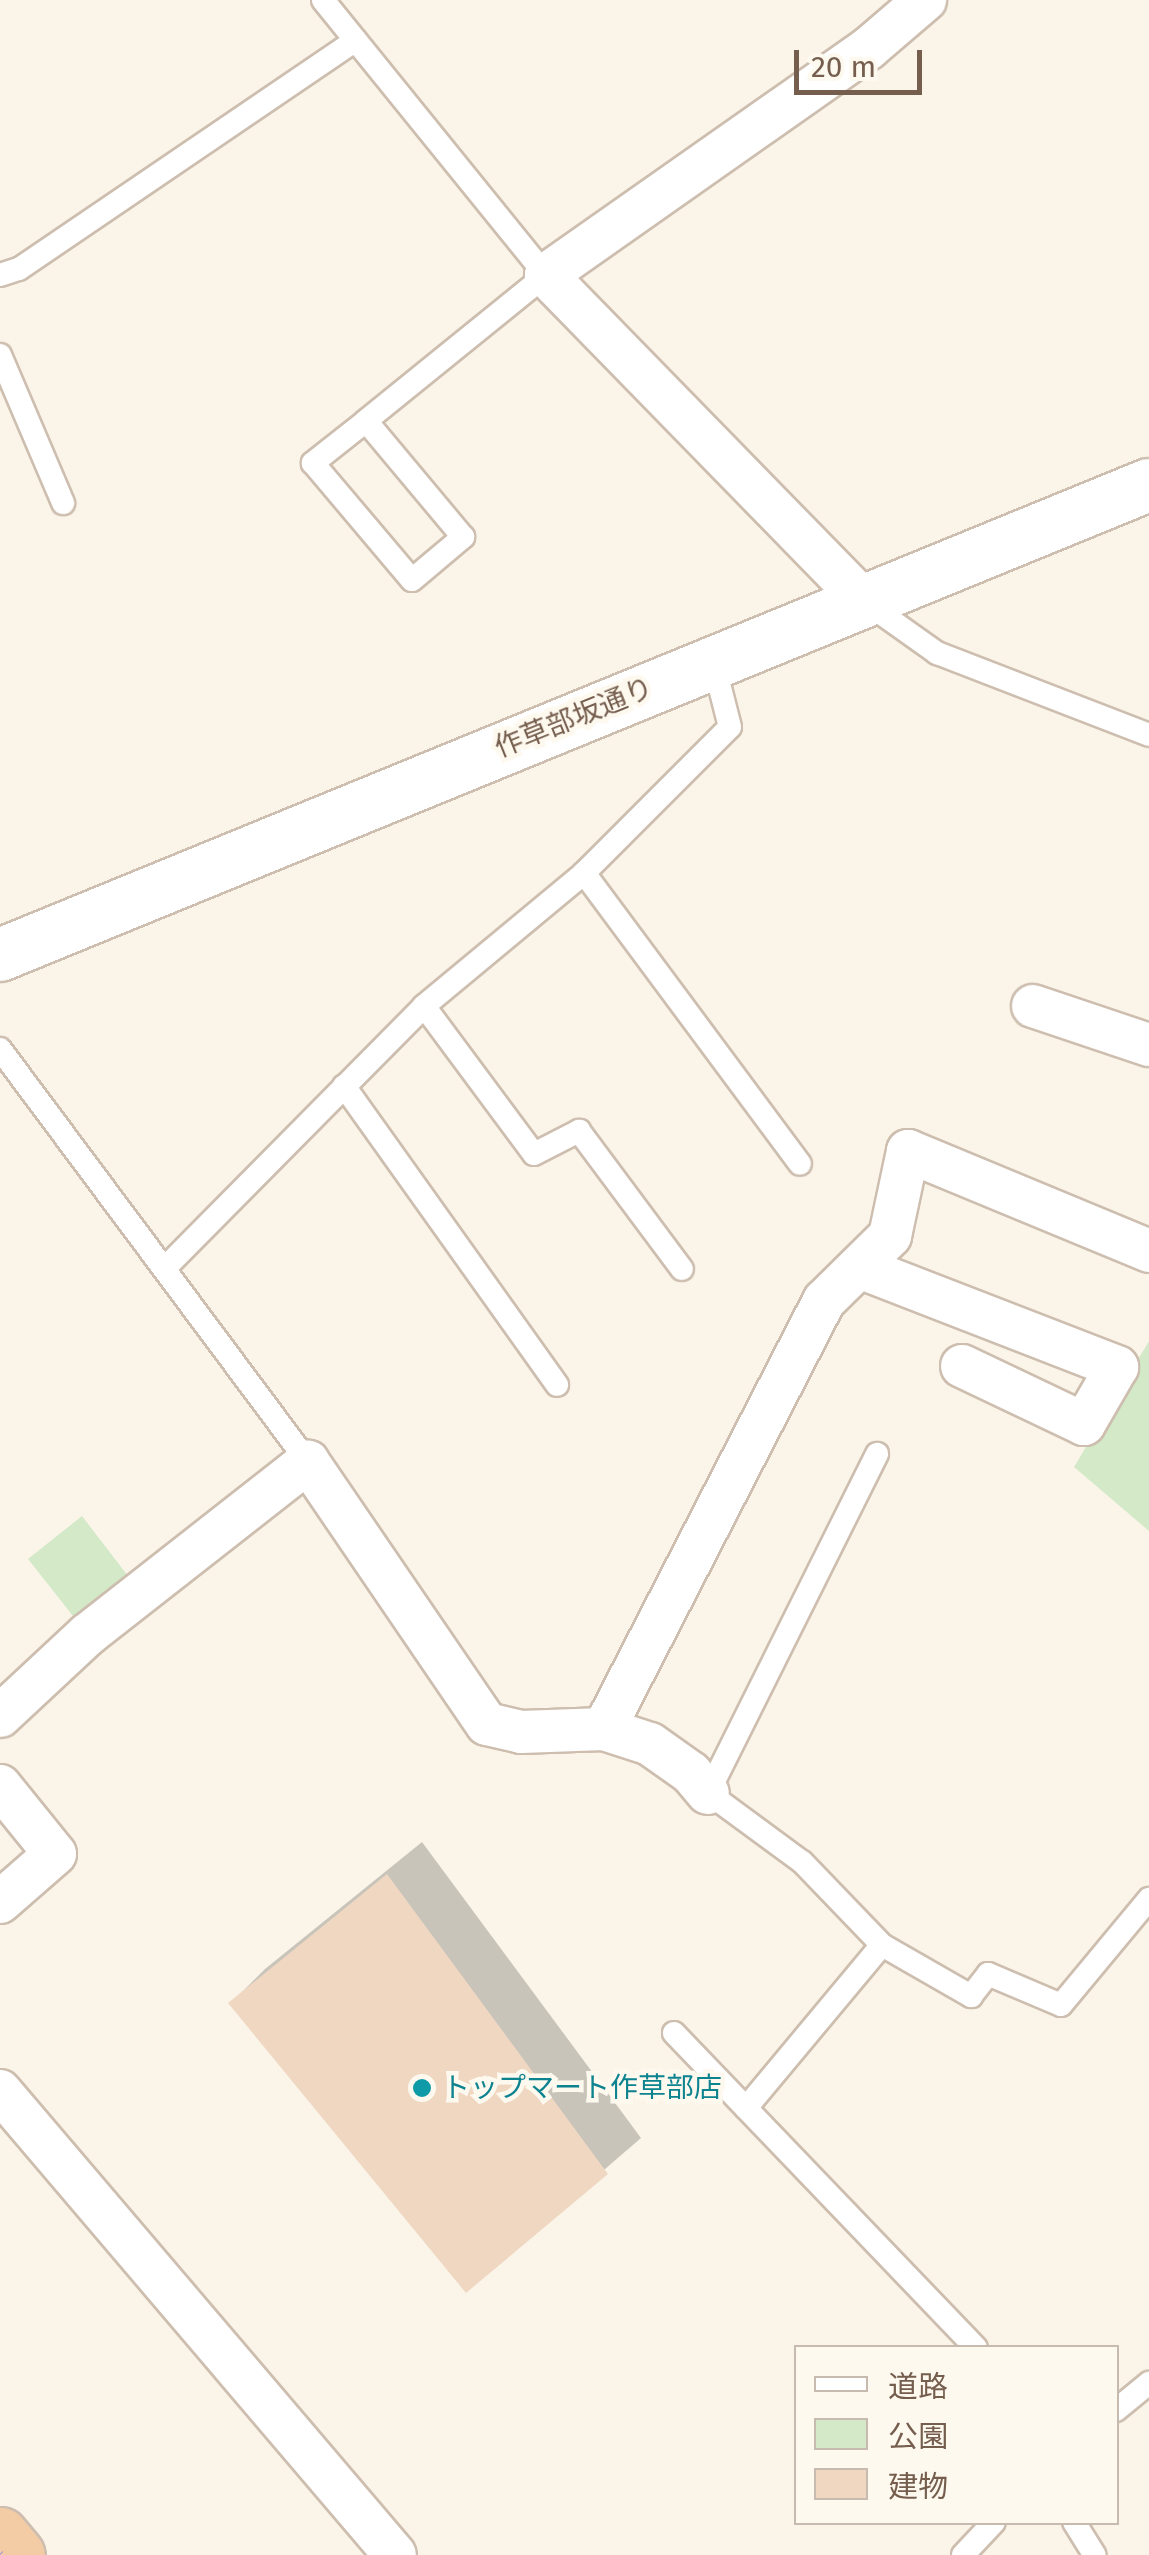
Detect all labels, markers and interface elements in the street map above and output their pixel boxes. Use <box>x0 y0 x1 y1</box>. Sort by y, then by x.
scale bar <box>799 30 926 92</box>
text: 20 m <box>811 49 876 85</box>
street label: 作草部坂通り <box>490 671 658 765</box>
place label: トップマート作草部店 <box>442 2071 722 2105</box>
marker: トップマート作草部店 <box>411 2077 433 2099</box>
legend <box>794 2345 1119 2525</box>
text: 道路 <box>888 2369 948 2405</box>
text: 公園 <box>888 2419 948 2455</box>
text: 建物 <box>888 2469 948 2505</box>

